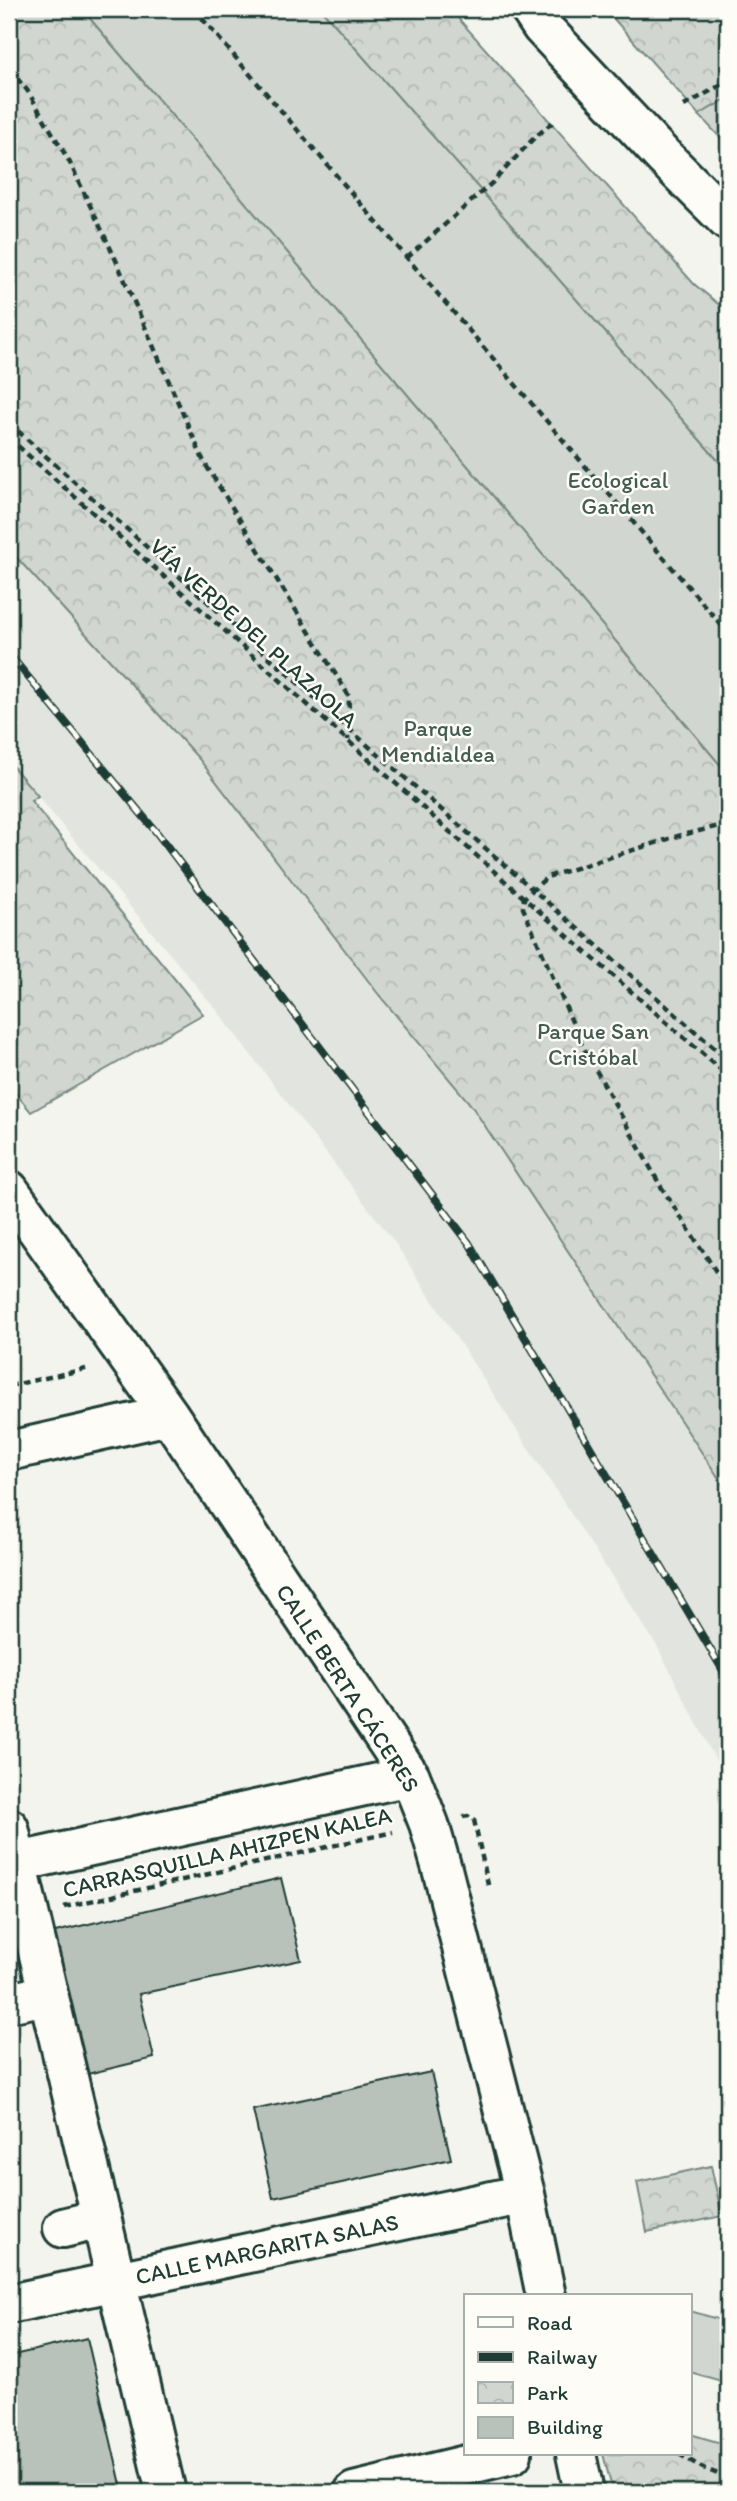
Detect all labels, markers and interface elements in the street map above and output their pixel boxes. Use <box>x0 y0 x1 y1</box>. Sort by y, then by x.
park label: Ecological Garden <box>568 466 669 520</box>
street label: VÍA VERDE DEL PLAZAOLA <box>144 532 364 734</box>
park label: Parque Mendialdea <box>381 714 495 768</box>
park label: Parque San Cristóbal <box>537 1017 649 1071</box>
street label: CALLE BERTA CÁCERES <box>270 1579 426 1797</box>
street label: CARRASQUILLA AHIZPEN KALEA <box>60 1800 394 1904</box>
street label: CALLE MARGARITA SALAS <box>133 2207 401 2291</box>
legend <box>464 2294 692 2456</box>
text: Road <box>527 2310 573 2335</box>
text: Railway <box>527 2344 597 2369</box>
text: Park <box>527 2380 569 2405</box>
text: Building <box>527 2414 603 2439</box>

